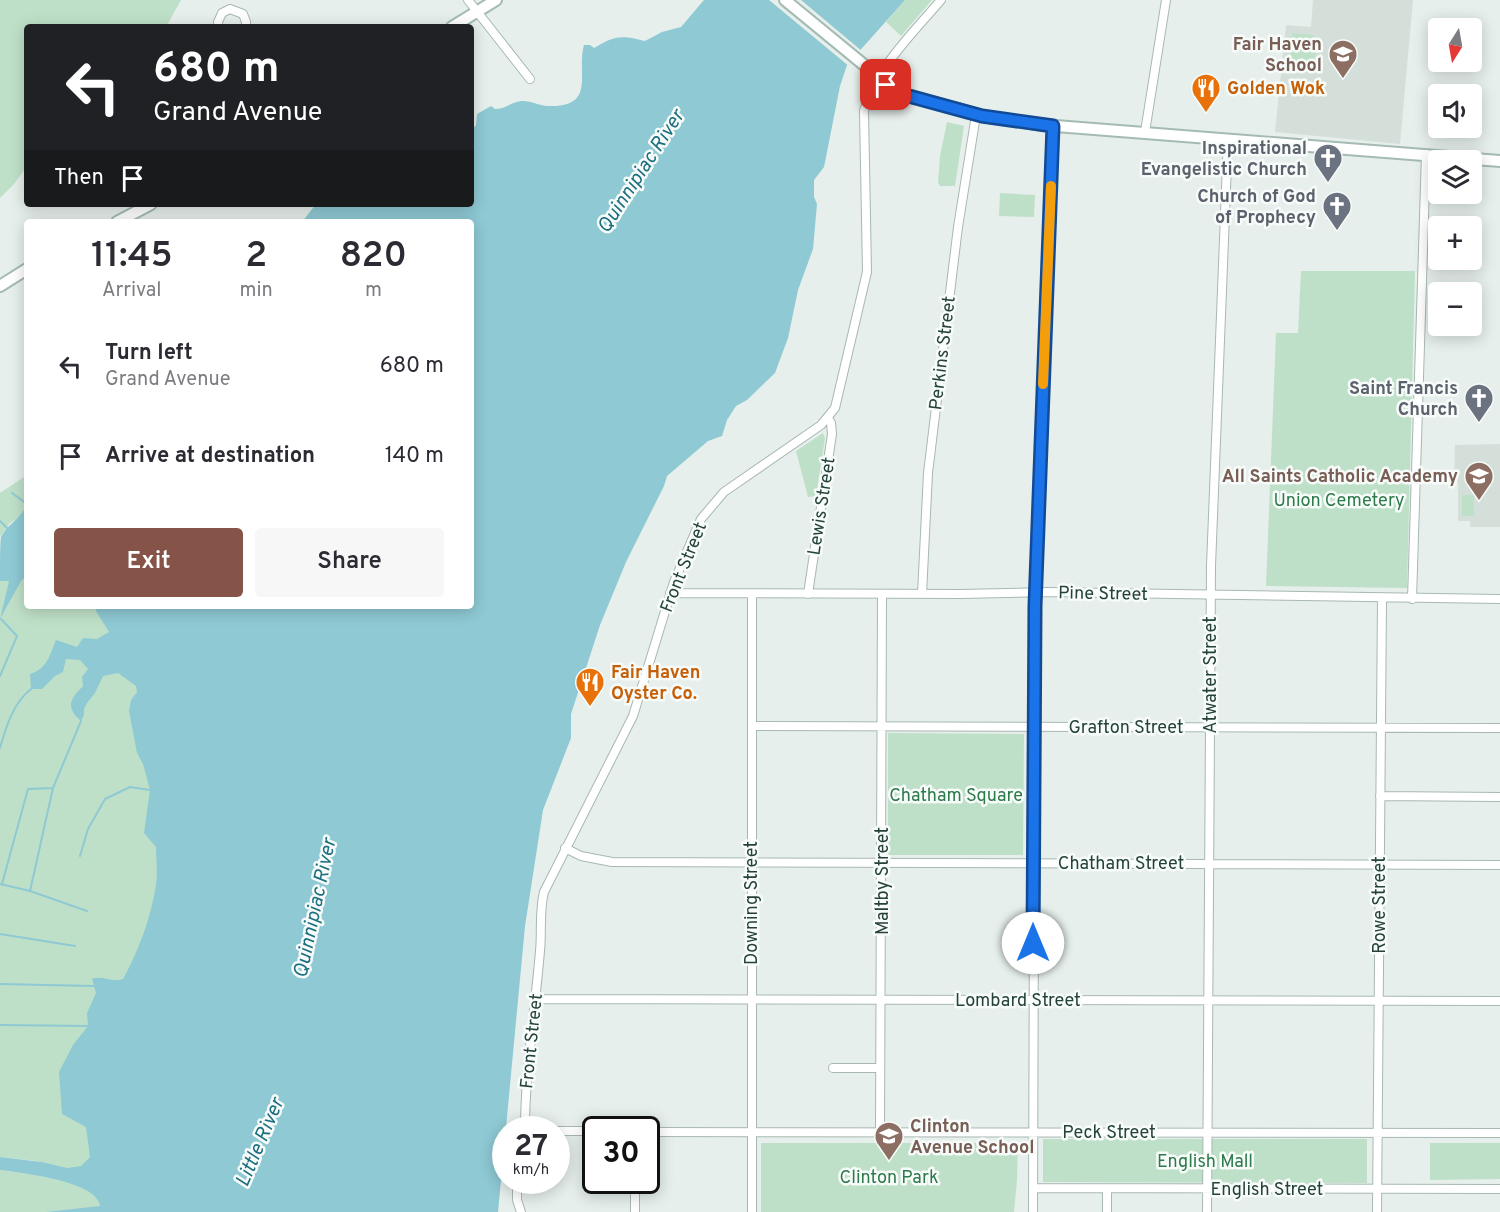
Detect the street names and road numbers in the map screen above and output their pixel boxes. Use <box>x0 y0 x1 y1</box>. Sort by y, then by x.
street label: Perkins Street <box>925 295 962 411</box>
street label: Lewis Street <box>803 455 842 557</box>
street label: Front Street <box>656 519 713 616</box>
street label: Pine Street <box>1058 582 1148 607</box>
street label: Atwater Street <box>1200 616 1223 734</box>
street label: Grafton Street <box>1068 717 1184 740</box>
street label: Maltby Street <box>872 827 895 935</box>
street label: Downing Street <box>741 841 764 965</box>
street label: Chatham Street <box>1058 853 1184 876</box>
street label: Rowe Street <box>1369 856 1392 954</box>
street label: Lombard Street <box>955 990 1081 1013</box>
street label: Front Street <box>516 992 549 1090</box>
street label: Peck Street <box>1062 1122 1156 1145</box>
street label: English Street <box>1211 1179 1323 1202</box>

